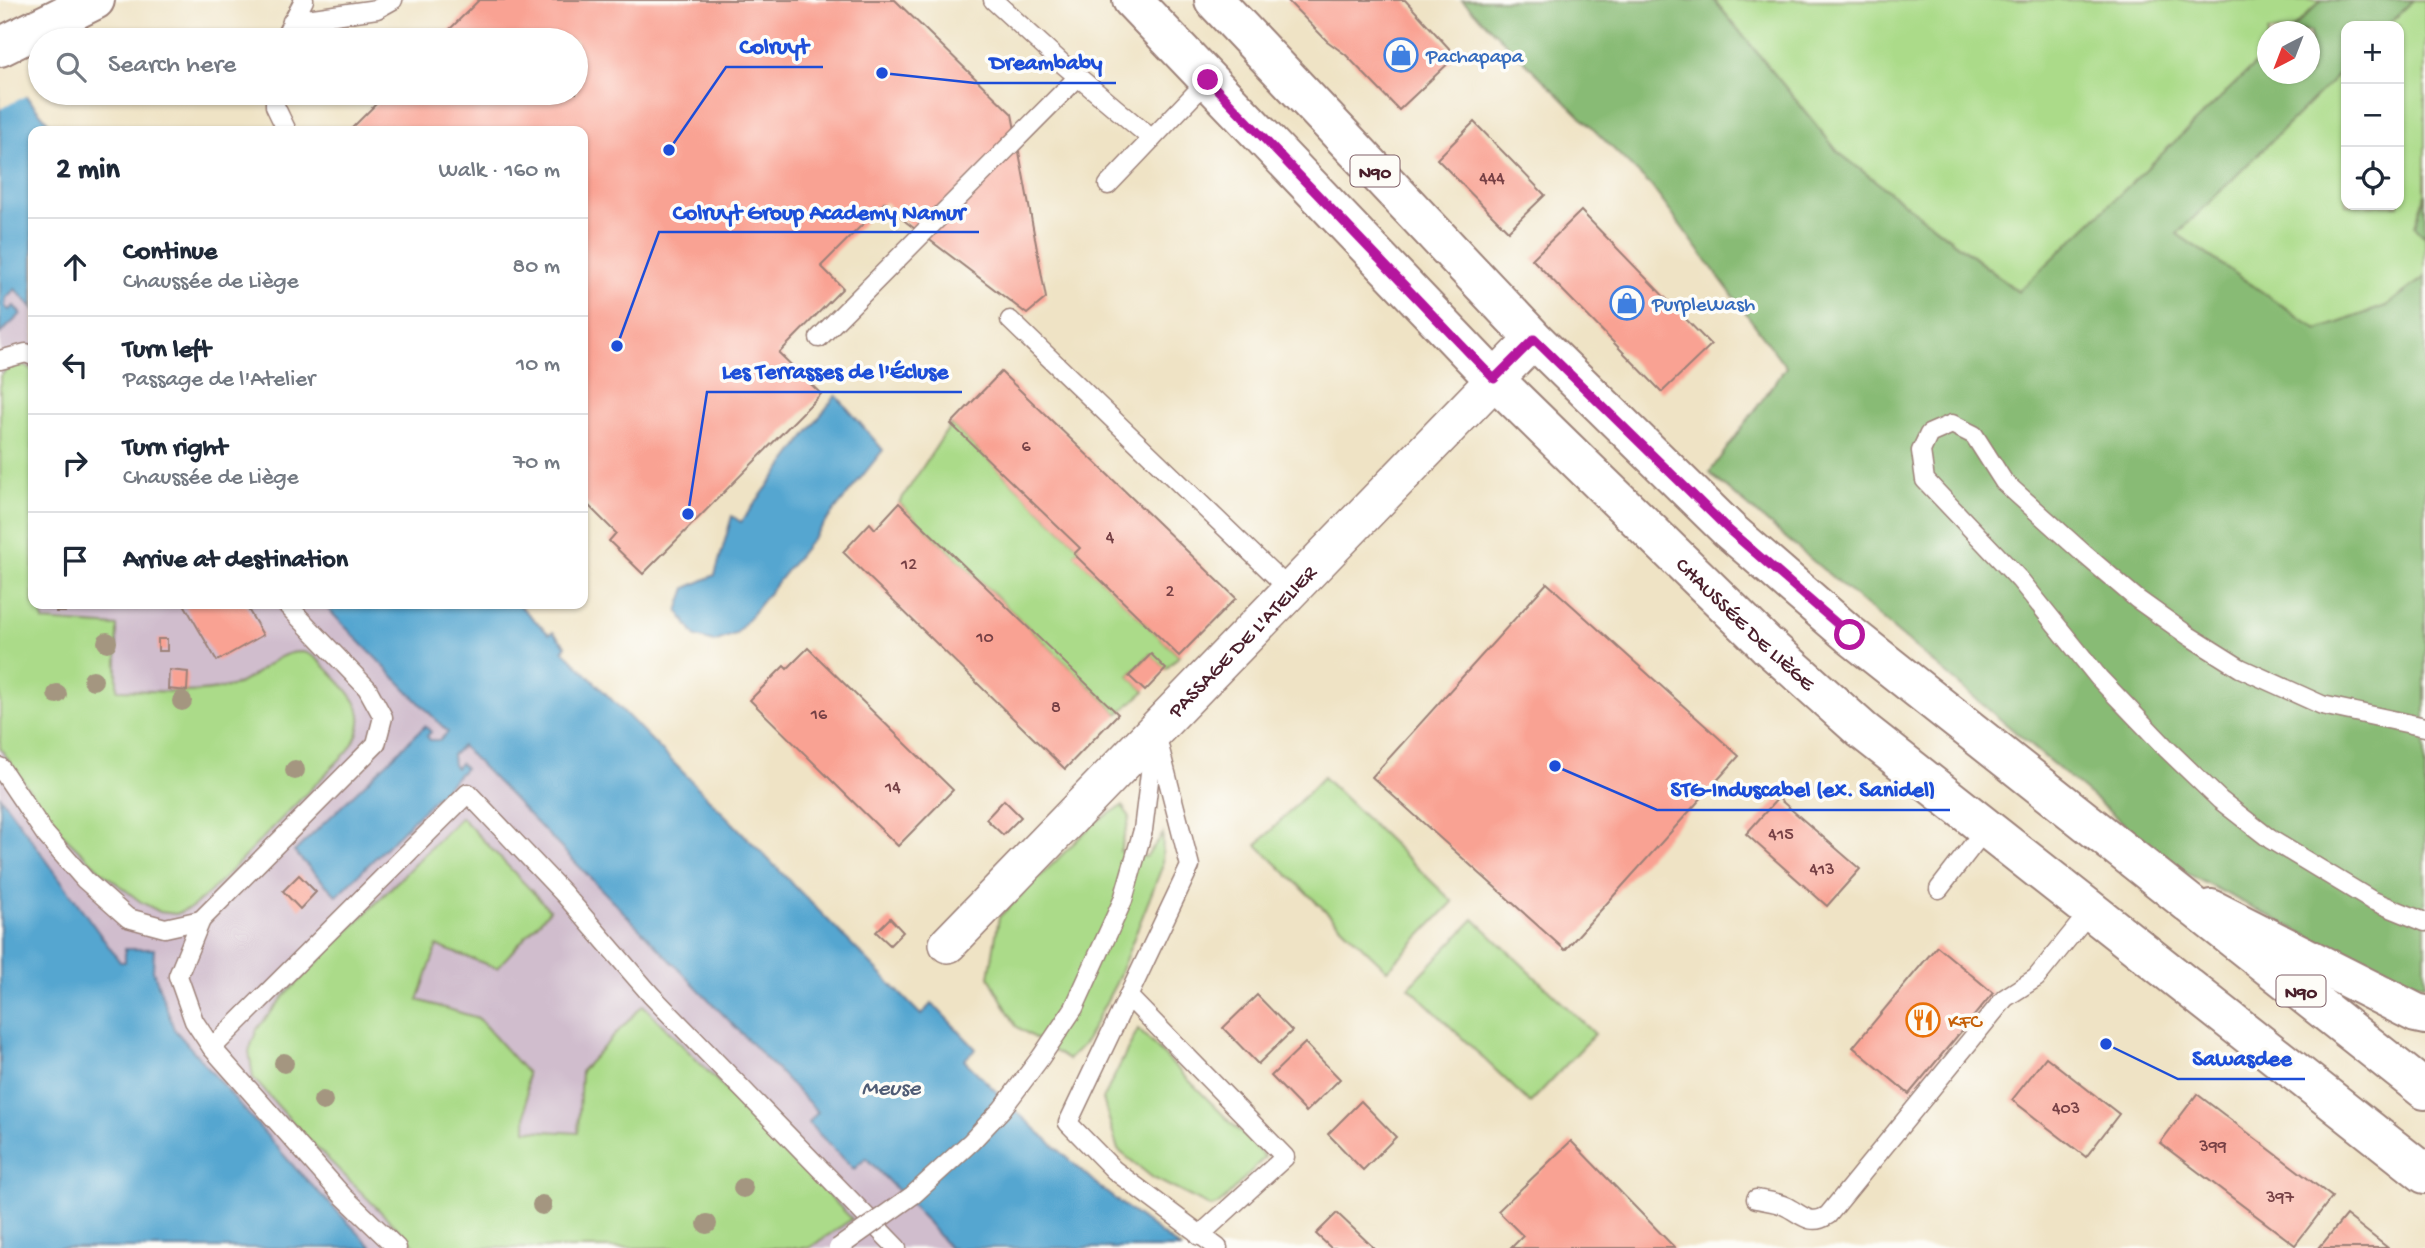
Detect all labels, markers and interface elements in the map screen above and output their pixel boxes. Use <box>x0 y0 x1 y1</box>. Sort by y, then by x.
north arrow <box>2257 21 2320 84</box>
map controls <box>2341 21 2404 210</box>
button: + <box>2341 21 2404 84</box>
callout: Colruyt <box>726 23 823 67</box>
search box <box>28 28 588 105</box>
text: Colruyt <box>739 35 811 62</box>
shop icon: Pachapapa <box>1382 36 1420 74</box>
callout: Dreambaby <box>975 39 1116 83</box>
place label: Pachapapa <box>1425 46 1525 71</box>
icon: search <box>52 48 90 86</box>
text: Search here <box>108 51 236 82</box>
text: Dreambaby <box>988 51 1103 78</box>
route end <box>1192 64 1223 95</box>
button: − <box>2341 84 2404 147</box>
button: locate <box>2341 147 2404 210</box>
text: 2 min <box>56 154 120 189</box>
road number: N90 <box>1350 155 1400 186</box>
text: Walk · 160 m <box>438 158 560 185</box>
house number: 444 <box>1479 169 1505 190</box>
callout: Colruyt Group Academy Namur <box>659 188 979 232</box>
text: Colruyt Group Academy Namur <box>673 201 968 228</box>
text: Continue <box>123 238 217 269</box>
icon: ahead <box>56 248 94 286</box>
text: 80 m <box>513 254 560 281</box>
text: Chaussée de Liège <box>123 269 299 296</box>
shop icon: PurpleWash <box>1608 284 1646 322</box>
place label: PurpleWash <box>1651 294 1755 319</box>
text: Turn left <box>123 336 211 367</box>
icon: left <box>56 346 94 384</box>
callout: Les Terrasses de l'Écluse <box>707 348 962 392</box>
text: 10 m <box>516 352 560 379</box>
text: Les Terrasses de l'Écluse <box>722 360 949 387</box>
text: Passage de l'Atelier <box>123 367 315 394</box>
text: Turn right <box>123 434 227 465</box>
house number: 6 <box>1021 437 1031 458</box>
icon: right <box>56 444 94 482</box>
text: 70 m <box>513 450 560 477</box>
text: Chaussée de Liège <box>123 465 299 492</box>
house number: 4 <box>1106 528 1115 549</box>
icon: arrive <box>56 542 94 580</box>
text: Arrive at destination <box>123 546 348 577</box>
street label: CHAUSSÉE DE LIÈGE <box>1669 554 1819 698</box>
house number: 12 <box>900 555 917 576</box>
street label: PASSAGE DE L'ATELIER <box>1164 561 1324 725</box>
house number: 2 <box>1166 582 1175 603</box>
route start <box>1834 619 1865 650</box>
house number: 10 <box>975 628 994 649</box>
house number: 8 <box>1051 698 1061 719</box>
house number: 16 <box>810 705 828 726</box>
callout: STG-Induscabel (ex. Sanidel) <box>1657 766 1950 810</box>
house number: 14 <box>884 778 901 799</box>
text: STG-Induscabel (ex. Sanidel) <box>1671 778 1935 805</box>
house number: 415 <box>1768 825 1794 846</box>
house number: 413 <box>1809 860 1835 881</box>
road number: N90 <box>2276 976 2326 1007</box>
restaurant icon: KFC <box>1904 1001 1942 1039</box>
place label: KFC <box>1948 1011 1983 1036</box>
callout: Sawasdee <box>2178 1035 2305 1079</box>
text: Sawasdee <box>2192 1047 2293 1074</box>
water label: Meuse <box>862 1076 922 1103</box>
house number: 403 <box>2052 1099 2080 1120</box>
house number: 399 <box>2198 1137 2227 1158</box>
house number: 397 <box>2265 1188 2294 1209</box>

